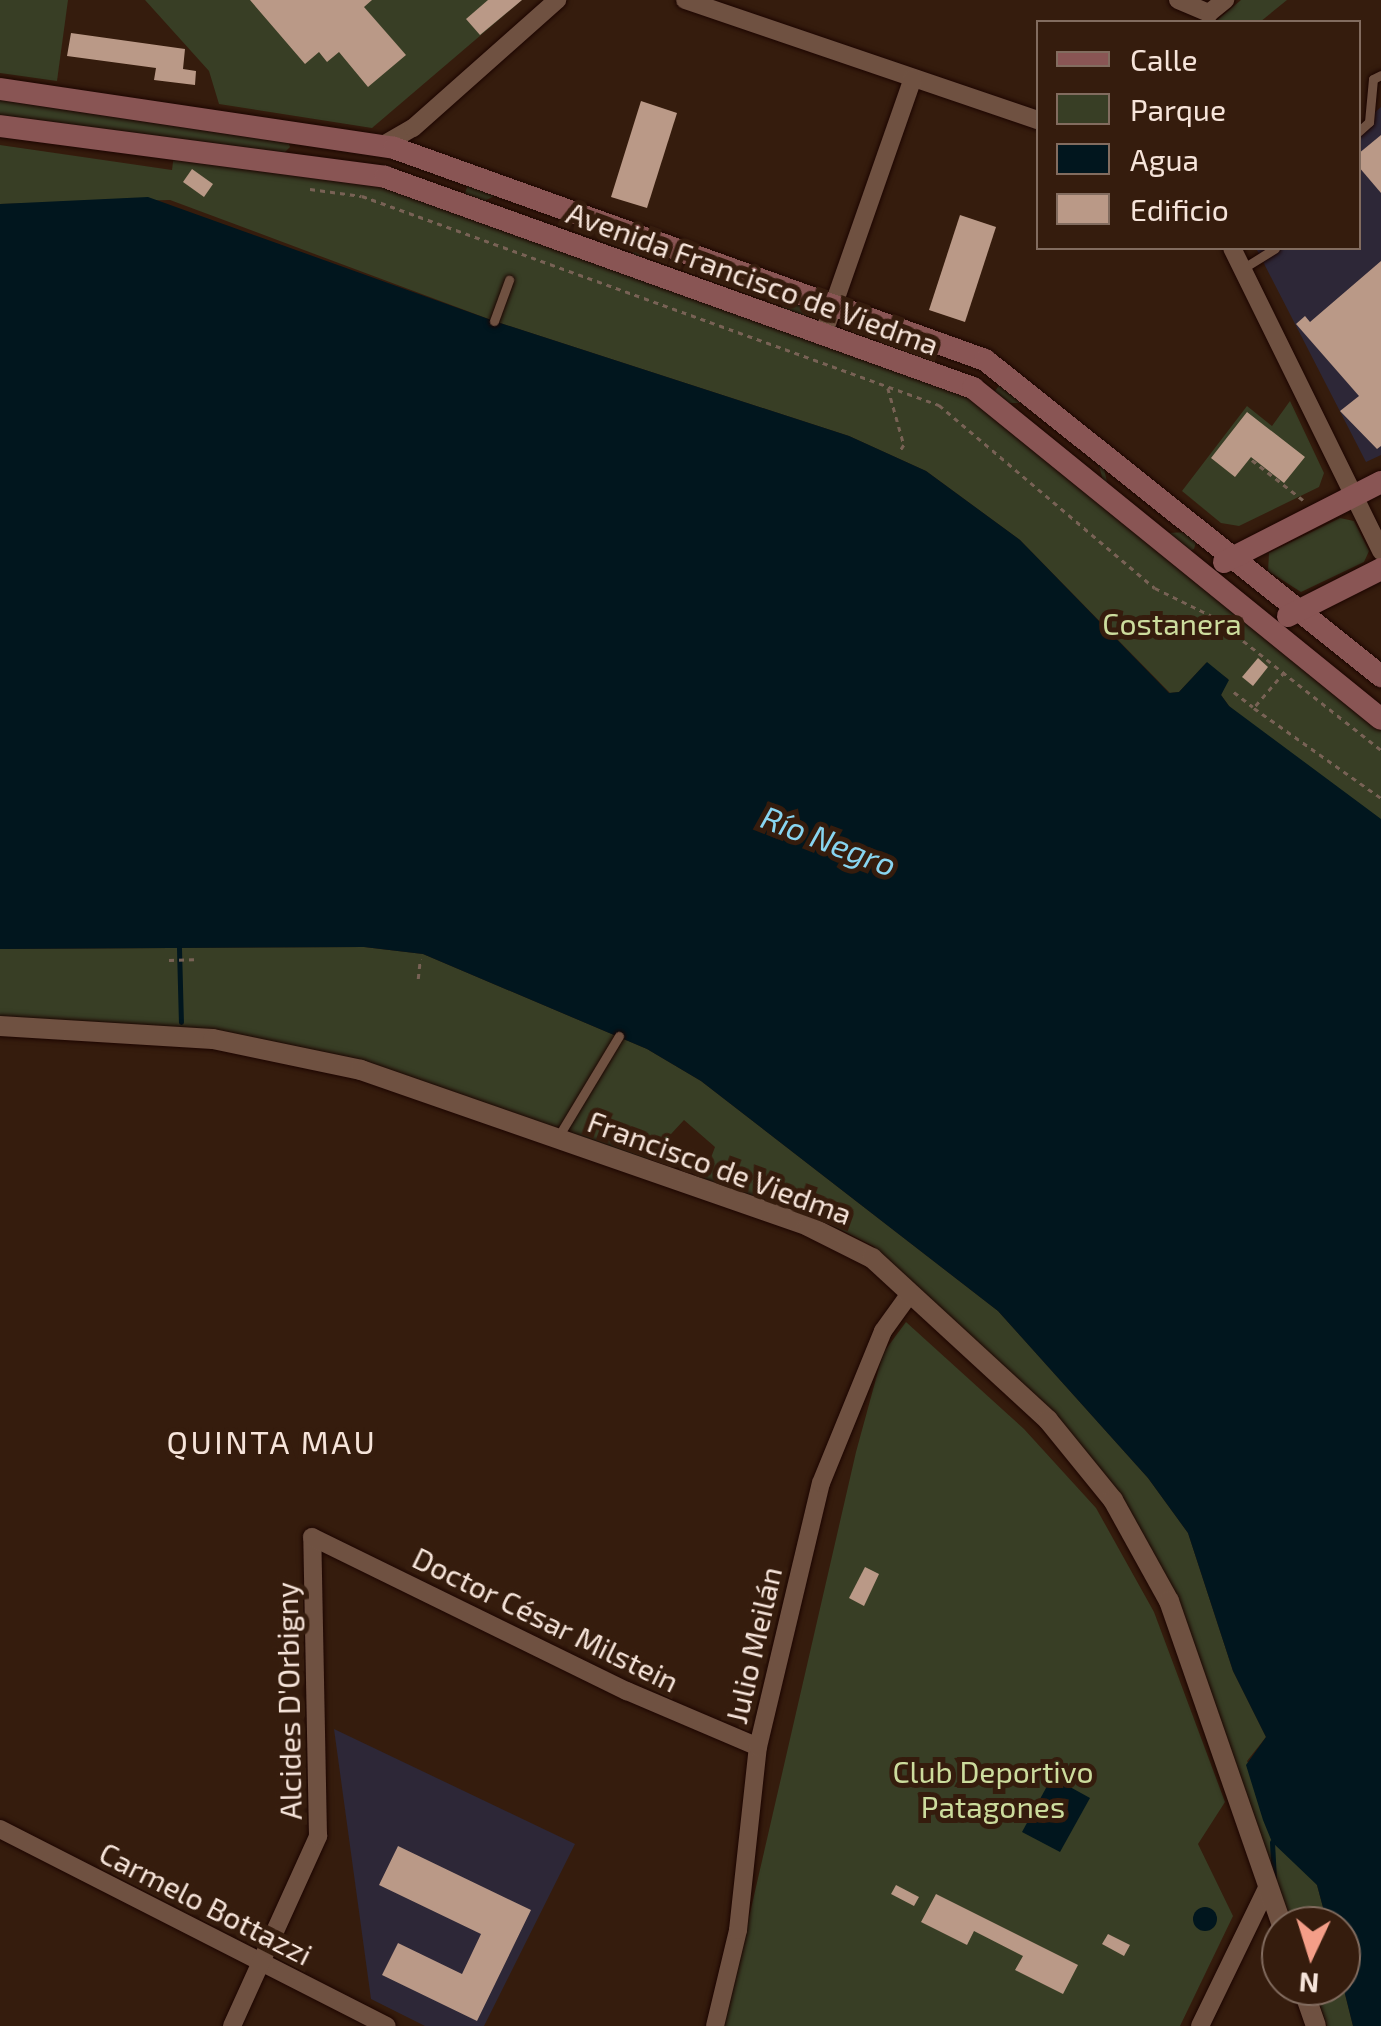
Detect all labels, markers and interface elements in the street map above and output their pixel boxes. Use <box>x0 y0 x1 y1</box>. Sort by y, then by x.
legend <box>1036 20 1361 250</box>
text: Calle <box>1130 41 1198 77</box>
text: Parque <box>1130 91 1226 127</box>
text: Agua <box>1130 141 1199 177</box>
text: Edificio <box>1130 191 1229 227</box>
street label: Avenida Francisco de Viedma <box>562 194 944 362</box>
park label: Costanera <box>1102 605 1242 641</box>
water label: Río Negro <box>756 797 902 883</box>
street label: Francisco de Viedma <box>583 1102 857 1232</box>
district label: QUINTA MAU <box>166 1422 378 1460</box>
street label: Doctor César Milstein <box>407 1539 685 1699</box>
street label: Julio Meilán <box>717 1563 789 1727</box>
street label: Alcides D'Orbigny <box>268 1582 308 1820</box>
park label: Club Deportivo Patagones <box>892 1753 1094 1824</box>
street label: Carmelo Bottazzi <box>94 1834 318 1972</box>
north arrow <box>1261 1906 1361 2006</box>
text: N <box>1298 1966 1320 2002</box>

